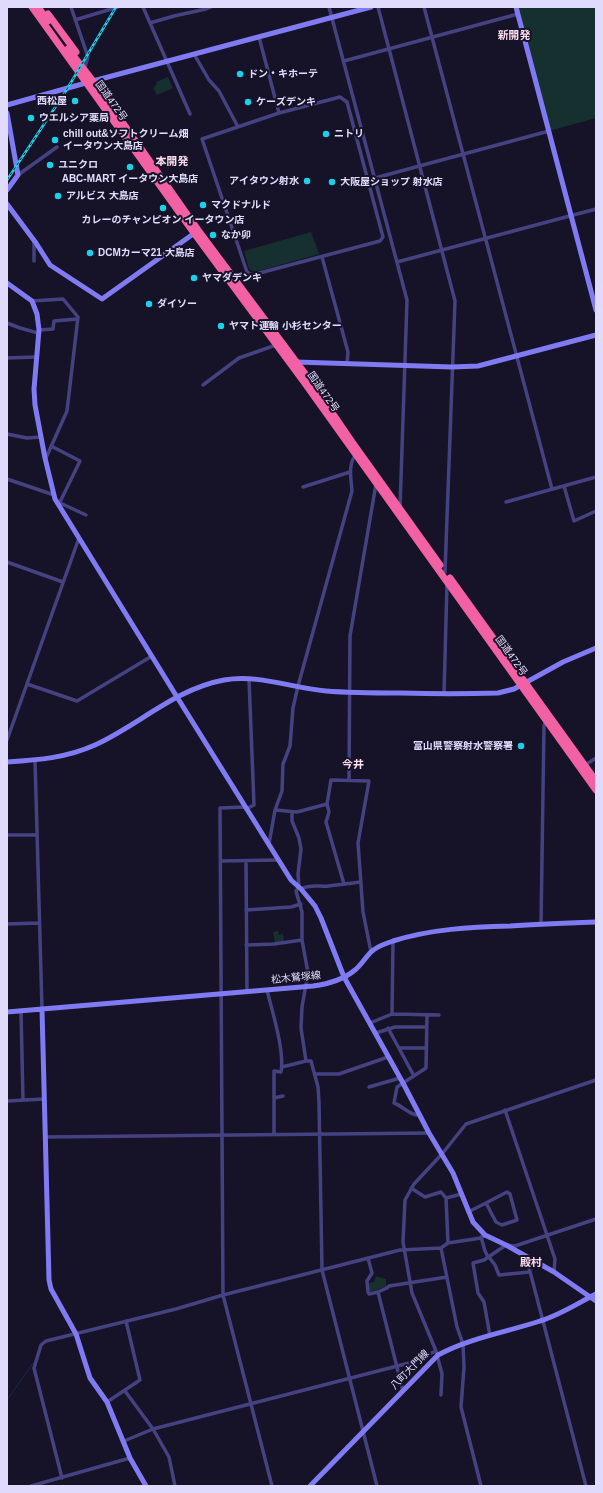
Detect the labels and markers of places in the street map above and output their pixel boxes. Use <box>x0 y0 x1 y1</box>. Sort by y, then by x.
place label: ドン・キホーテ <box>248 68 318 80</box>
marker: ドン・キホーテ <box>235 69 245 79</box>
place label: 西松屋 <box>37 95 67 107</box>
marker: 西松屋 <box>70 96 80 106</box>
place label: ケーズデンキ <box>256 96 316 108</box>
marker: ケーズデンキ <box>243 97 253 107</box>
place label: ウエルシア薬局 <box>39 112 109 124</box>
marker: ウエルシア薬局 <box>26 113 36 123</box>
place label: chill out&ソフトクリーム畑 イータウン大島店 <box>63 128 189 152</box>
place label: ニトリ <box>334 128 364 140</box>
marker: ニトリ <box>321 129 331 139</box>
marker: chill out&ソフトクリーム畑 イータウン大島店 <box>50 135 60 145</box>
place label: ユニクロ <box>58 159 98 171</box>
marker: ユニクロ <box>45 160 55 170</box>
marker: ABC-MART イータウン大島店 <box>125 162 135 172</box>
place label: ABC-MART イータウン大島店 <box>62 173 198 185</box>
place label: アイタウン射水 <box>229 175 299 187</box>
marker: アイタウン射水 <box>302 176 312 186</box>
place label: 大阪屋ショップ 射水店 <box>340 176 443 188</box>
marker: 大阪屋ショップ 射水店 <box>327 177 337 187</box>
place label: アルビス 大島店 <box>66 190 139 202</box>
marker: アルビス 大島店 <box>53 191 63 201</box>
place label: マクドナルド <box>211 199 271 211</box>
marker: マクドナルド <box>198 200 208 210</box>
marker: カレーのチャンピオン イータウン店 <box>158 203 168 213</box>
place label: カレーのチャンピオン イータウン店 <box>82 214 244 226</box>
place label: なか卯 <box>221 229 251 241</box>
marker: なか卯 <box>208 230 218 240</box>
place label: DCMカーマ21 大島店 <box>98 247 195 259</box>
marker: DCMカーマ21 大島店 <box>85 248 95 258</box>
place label: ヤマダデンキ <box>202 272 262 284</box>
marker: ヤマダデンキ <box>189 273 199 283</box>
place label: ダイソー <box>157 298 197 310</box>
marker: ダイソー <box>144 299 154 309</box>
place label: ヤマト運輸 小杉センター <box>229 320 342 332</box>
marker: ヤマト運輸 小杉センター <box>216 321 226 331</box>
place label: 富山県警察射水警察署 <box>413 740 513 752</box>
marker: 富山県警察射水警察署 <box>516 741 526 751</box>

